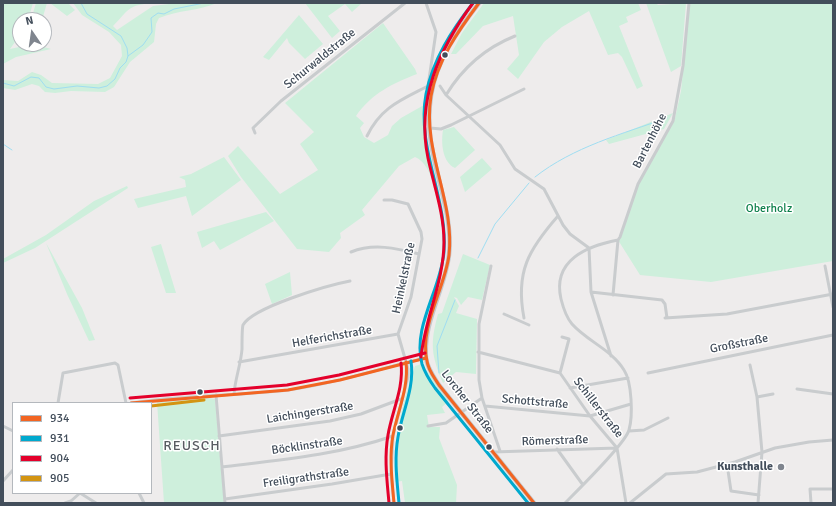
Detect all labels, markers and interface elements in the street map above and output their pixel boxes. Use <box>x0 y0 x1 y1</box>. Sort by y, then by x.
north arrow <box>12 12 52 52</box>
text: N <box>24 14 35 28</box>
street label: Schurwaldstraße <box>281 26 359 92</box>
unlabelled marker <box>440 50 450 60</box>
street label: Bartenhöhe <box>630 111 670 171</box>
park label: Oberholz <box>746 202 792 216</box>
street label: Heinkelstraße <box>389 241 419 315</box>
street label: Helferichstraße <box>291 323 373 351</box>
street label: Großstraße <box>709 331 769 357</box>
street label: Lorcher Straße <box>438 367 496 437</box>
street label: Schillerstraße <box>570 375 626 441</box>
unlabelled marker <box>195 387 205 397</box>
street label: Schottstraße <box>501 392 569 412</box>
street label: Laichingerstraße <box>266 399 354 427</box>
legend <box>12 402 152 494</box>
text: 934 <box>50 411 69 426</box>
unlabelled marker <box>395 423 405 433</box>
text: 931 <box>50 431 69 446</box>
street label: Römerstraße <box>521 433 589 449</box>
street label: Böcklinstraße <box>271 434 343 458</box>
district label: REUSCH <box>163 438 221 454</box>
unlabelled marker <box>484 442 494 452</box>
text: 904 <box>50 451 69 466</box>
place label: Kunsthalle <box>717 460 773 474</box>
marker: Kunsthalle <box>776 462 786 472</box>
street label: Freiligrathstraße <box>262 465 350 491</box>
text: 905 <box>50 471 69 486</box>

